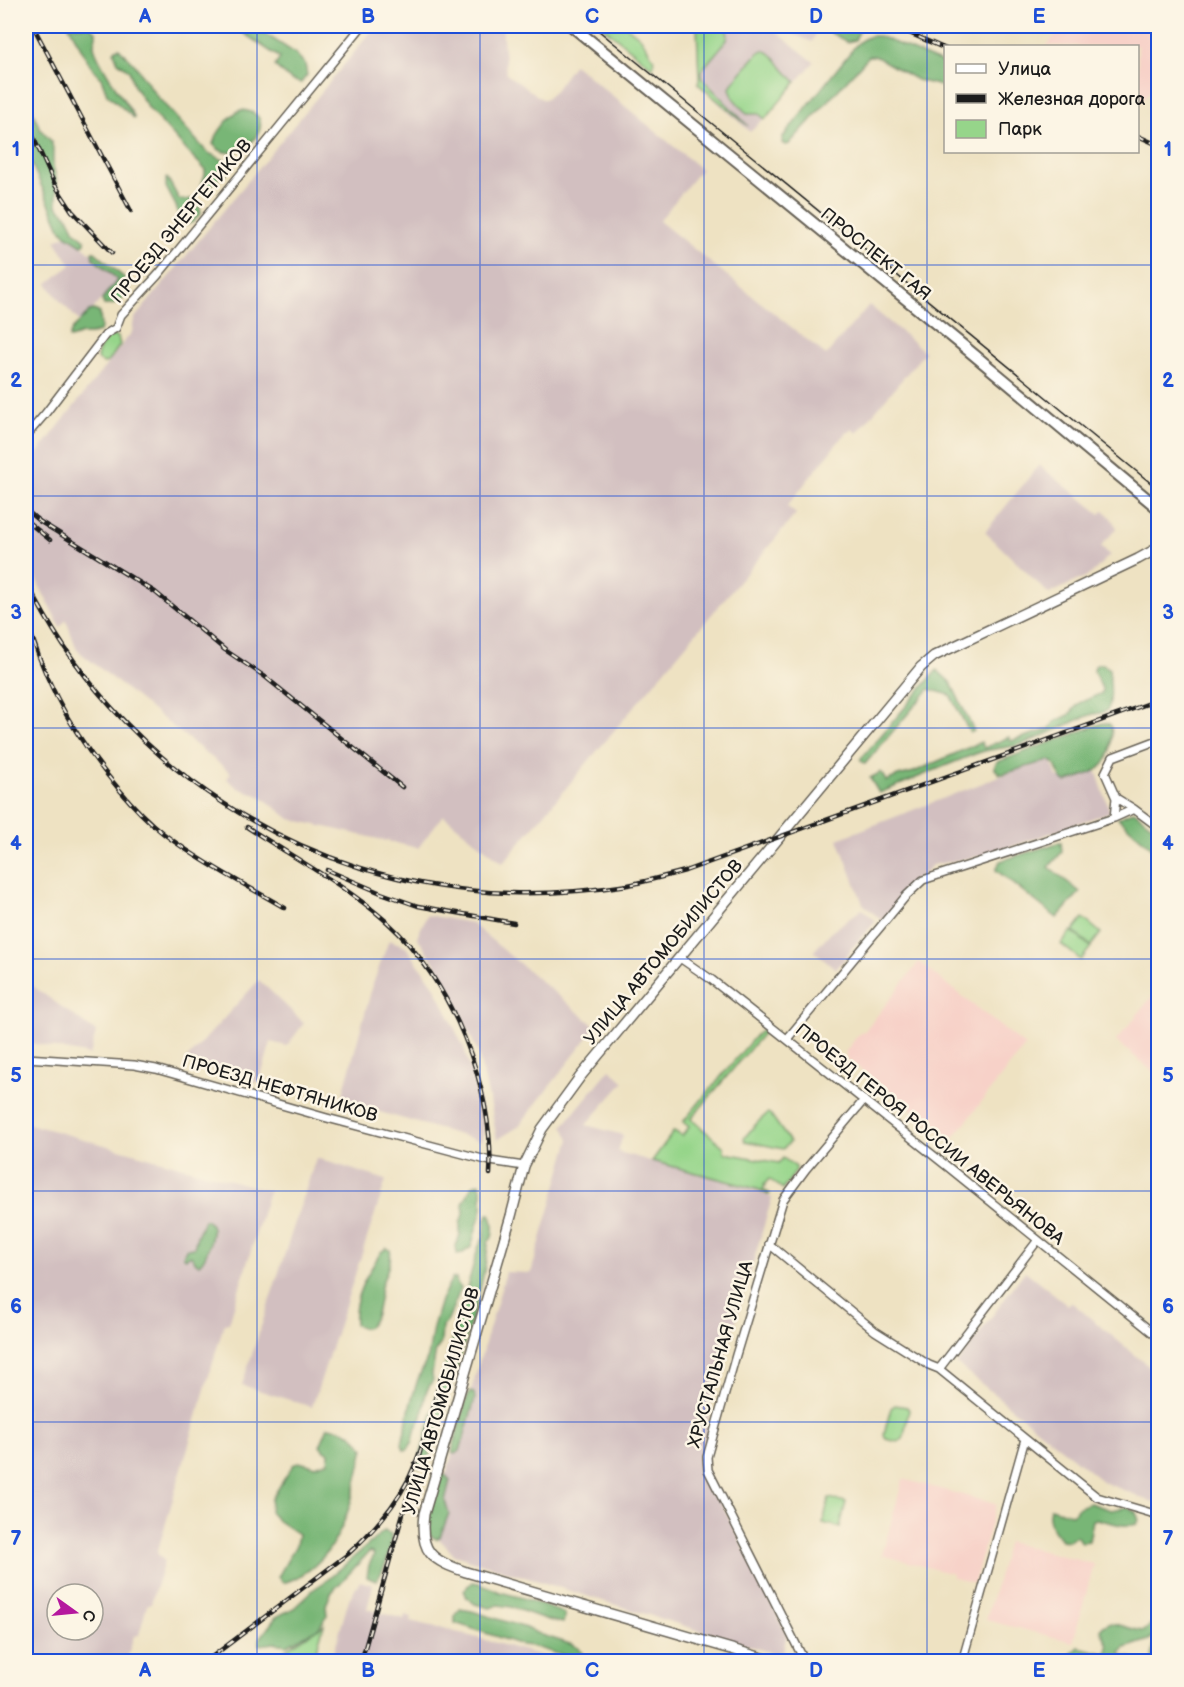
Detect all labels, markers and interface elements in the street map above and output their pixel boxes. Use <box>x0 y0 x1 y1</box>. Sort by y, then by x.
text: A <box>138 5 152 29</box>
text: B <box>361 5 375 29</box>
text: C <box>585 5 599 29</box>
text: D <box>809 5 823 29</box>
text: E <box>1033 5 1046 29</box>
legend <box>944 45 1139 153</box>
text: Улица <box>998 59 1052 80</box>
text: Железная дорога <box>998 89 1146 110</box>
text: Парк <box>998 119 1042 140</box>
street label: ПРОЕЗД ЭНЕРГЕТИКОВ <box>107 135 256 308</box>
text: 1 <box>12 138 20 162</box>
text: 1 <box>1164 138 1172 162</box>
street label: ПРОСПЕКТ ГАЯ <box>816 204 935 305</box>
text: 2 <box>10 369 22 393</box>
text: 2 <box>1162 369 1174 393</box>
text: 3 <box>10 601 22 625</box>
text: 3 <box>1162 601 1174 625</box>
text: 4 <box>10 832 22 856</box>
text: 4 <box>1162 832 1174 856</box>
street label: УЛИЦА АВТОМОБИЛИСТОВ <box>580 855 747 1049</box>
street label: ПРОЕЗД ГЕРОЯ РОССИИ АВЕРЬЯНОВА <box>791 1019 1068 1250</box>
street label: ПРОЕЗД НЕФТЯНИКОВ <box>180 1051 380 1126</box>
text: 5 <box>10 1064 22 1088</box>
text: 5 <box>1162 1064 1174 1088</box>
street label: ХРУСТАЛЬНАЯ УЛИЦА <box>684 1258 757 1450</box>
street label: УЛИЦА АВТОМОБИЛИСТОВ <box>399 1285 484 1517</box>
text: 6 <box>10 1295 22 1319</box>
text: 6 <box>1162 1295 1174 1319</box>
text: 7 <box>10 1527 22 1551</box>
text: 7 <box>1162 1527 1174 1551</box>
north arrow <box>45 1582 105 1642</box>
text: С <box>77 1608 99 1623</box>
text: A <box>138 1659 152 1683</box>
text: B <box>361 1659 375 1683</box>
text: C <box>585 1659 599 1683</box>
text: D <box>809 1659 823 1683</box>
text: E <box>1033 1659 1046 1683</box>

